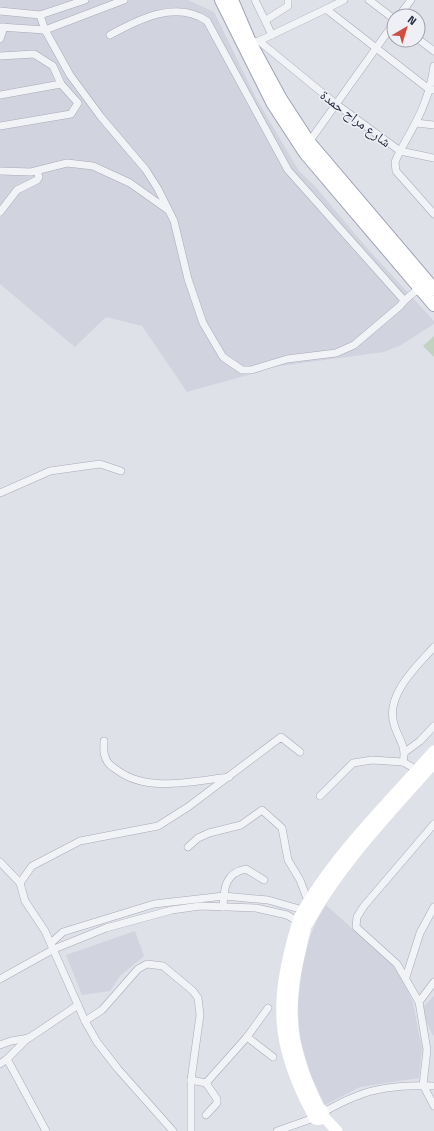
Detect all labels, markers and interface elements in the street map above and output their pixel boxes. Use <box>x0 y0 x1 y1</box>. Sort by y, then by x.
north arrow <box>386 8 426 48</box>
text: N <box>404 11 420 29</box>
street label: شارع مراح حمدة <box>316 84 396 152</box>

